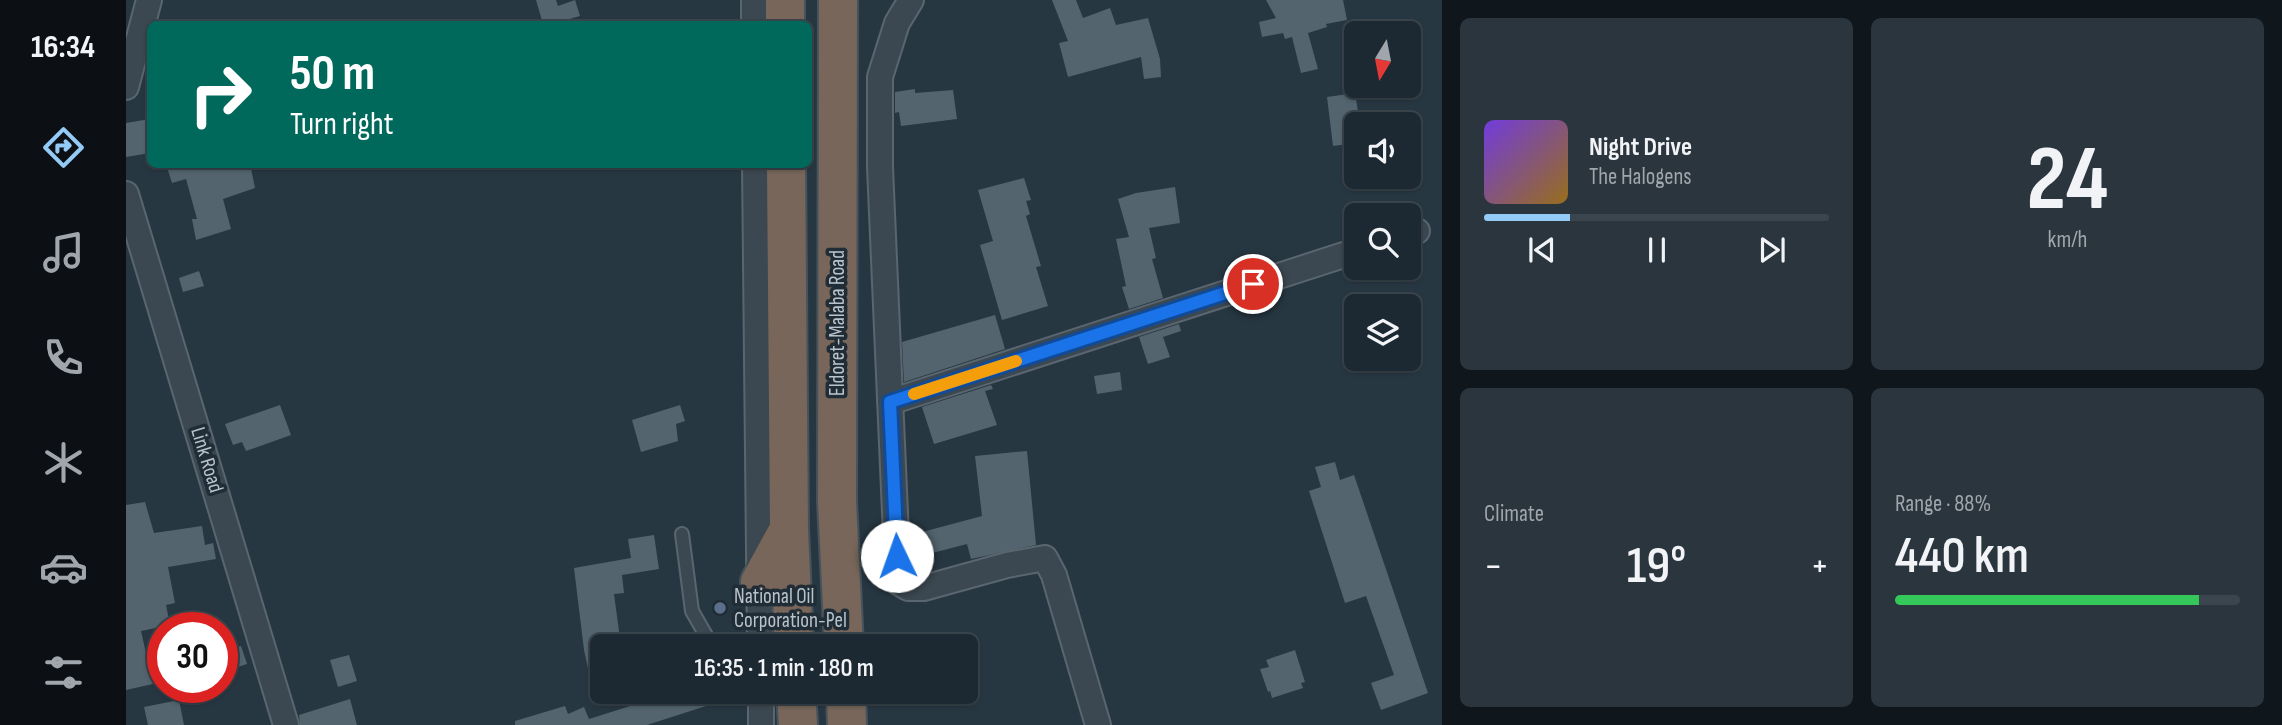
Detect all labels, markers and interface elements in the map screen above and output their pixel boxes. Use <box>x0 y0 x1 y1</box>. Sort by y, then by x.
north arrow <box>1344 21 1421 98</box>
map controls <box>1344 21 1421 371</box>
text: 16:34 <box>31 28 95 67</box>
text: 50 m <box>290 45 375 104</box>
icon: right <box>175 49 266 140</box>
text: Turn right <box>290 105 394 144</box>
button: sound <box>1344 112 1421 189</box>
icon: directions <box>39 123 88 172</box>
text: 24 <box>2027 126 2108 235</box>
text: Night Drive <box>1589 132 1692 163</box>
text: The Halogens <box>1589 163 1692 191</box>
button: search <box>1344 203 1421 280</box>
text: km/h <box>2048 226 2087 254</box>
icon: music <box>39 228 88 277</box>
icon: previous <box>1523 231 1561 269</box>
icon: pause <box>1638 231 1676 269</box>
icon: next <box>1753 231 1791 269</box>
street label: Eldoret-Malaba Road <box>825 250 850 396</box>
pin <box>1223 254 1283 314</box>
icon: arrive <box>1234 265 1272 303</box>
button: layers <box>1344 294 1421 371</box>
icon: phone <box>39 333 88 382</box>
street label: Link Road <box>185 424 229 496</box>
icon: climate <box>39 438 88 487</box>
text: Range · 88% <box>1895 490 1991 518</box>
text: Climate <box>1484 500 1544 528</box>
position arrow <box>860 519 934 593</box>
text: 440 km <box>1895 525 2029 588</box>
text: 19° <box>1627 535 1686 598</box>
icon: car <box>39 543 88 592</box>
text: − <box>1484 544 1503 589</box>
text: + <box>1810 544 1829 589</box>
place label: National Oil Corporation-Pel <box>734 584 847 633</box>
marker: National Oil Corporation-Pel <box>712 600 728 616</box>
speed limit sign: 30 <box>147 612 238 703</box>
icon: filters <box>39 648 88 697</box>
text: 16:35 · 1 min · 180 m <box>694 653 874 684</box>

